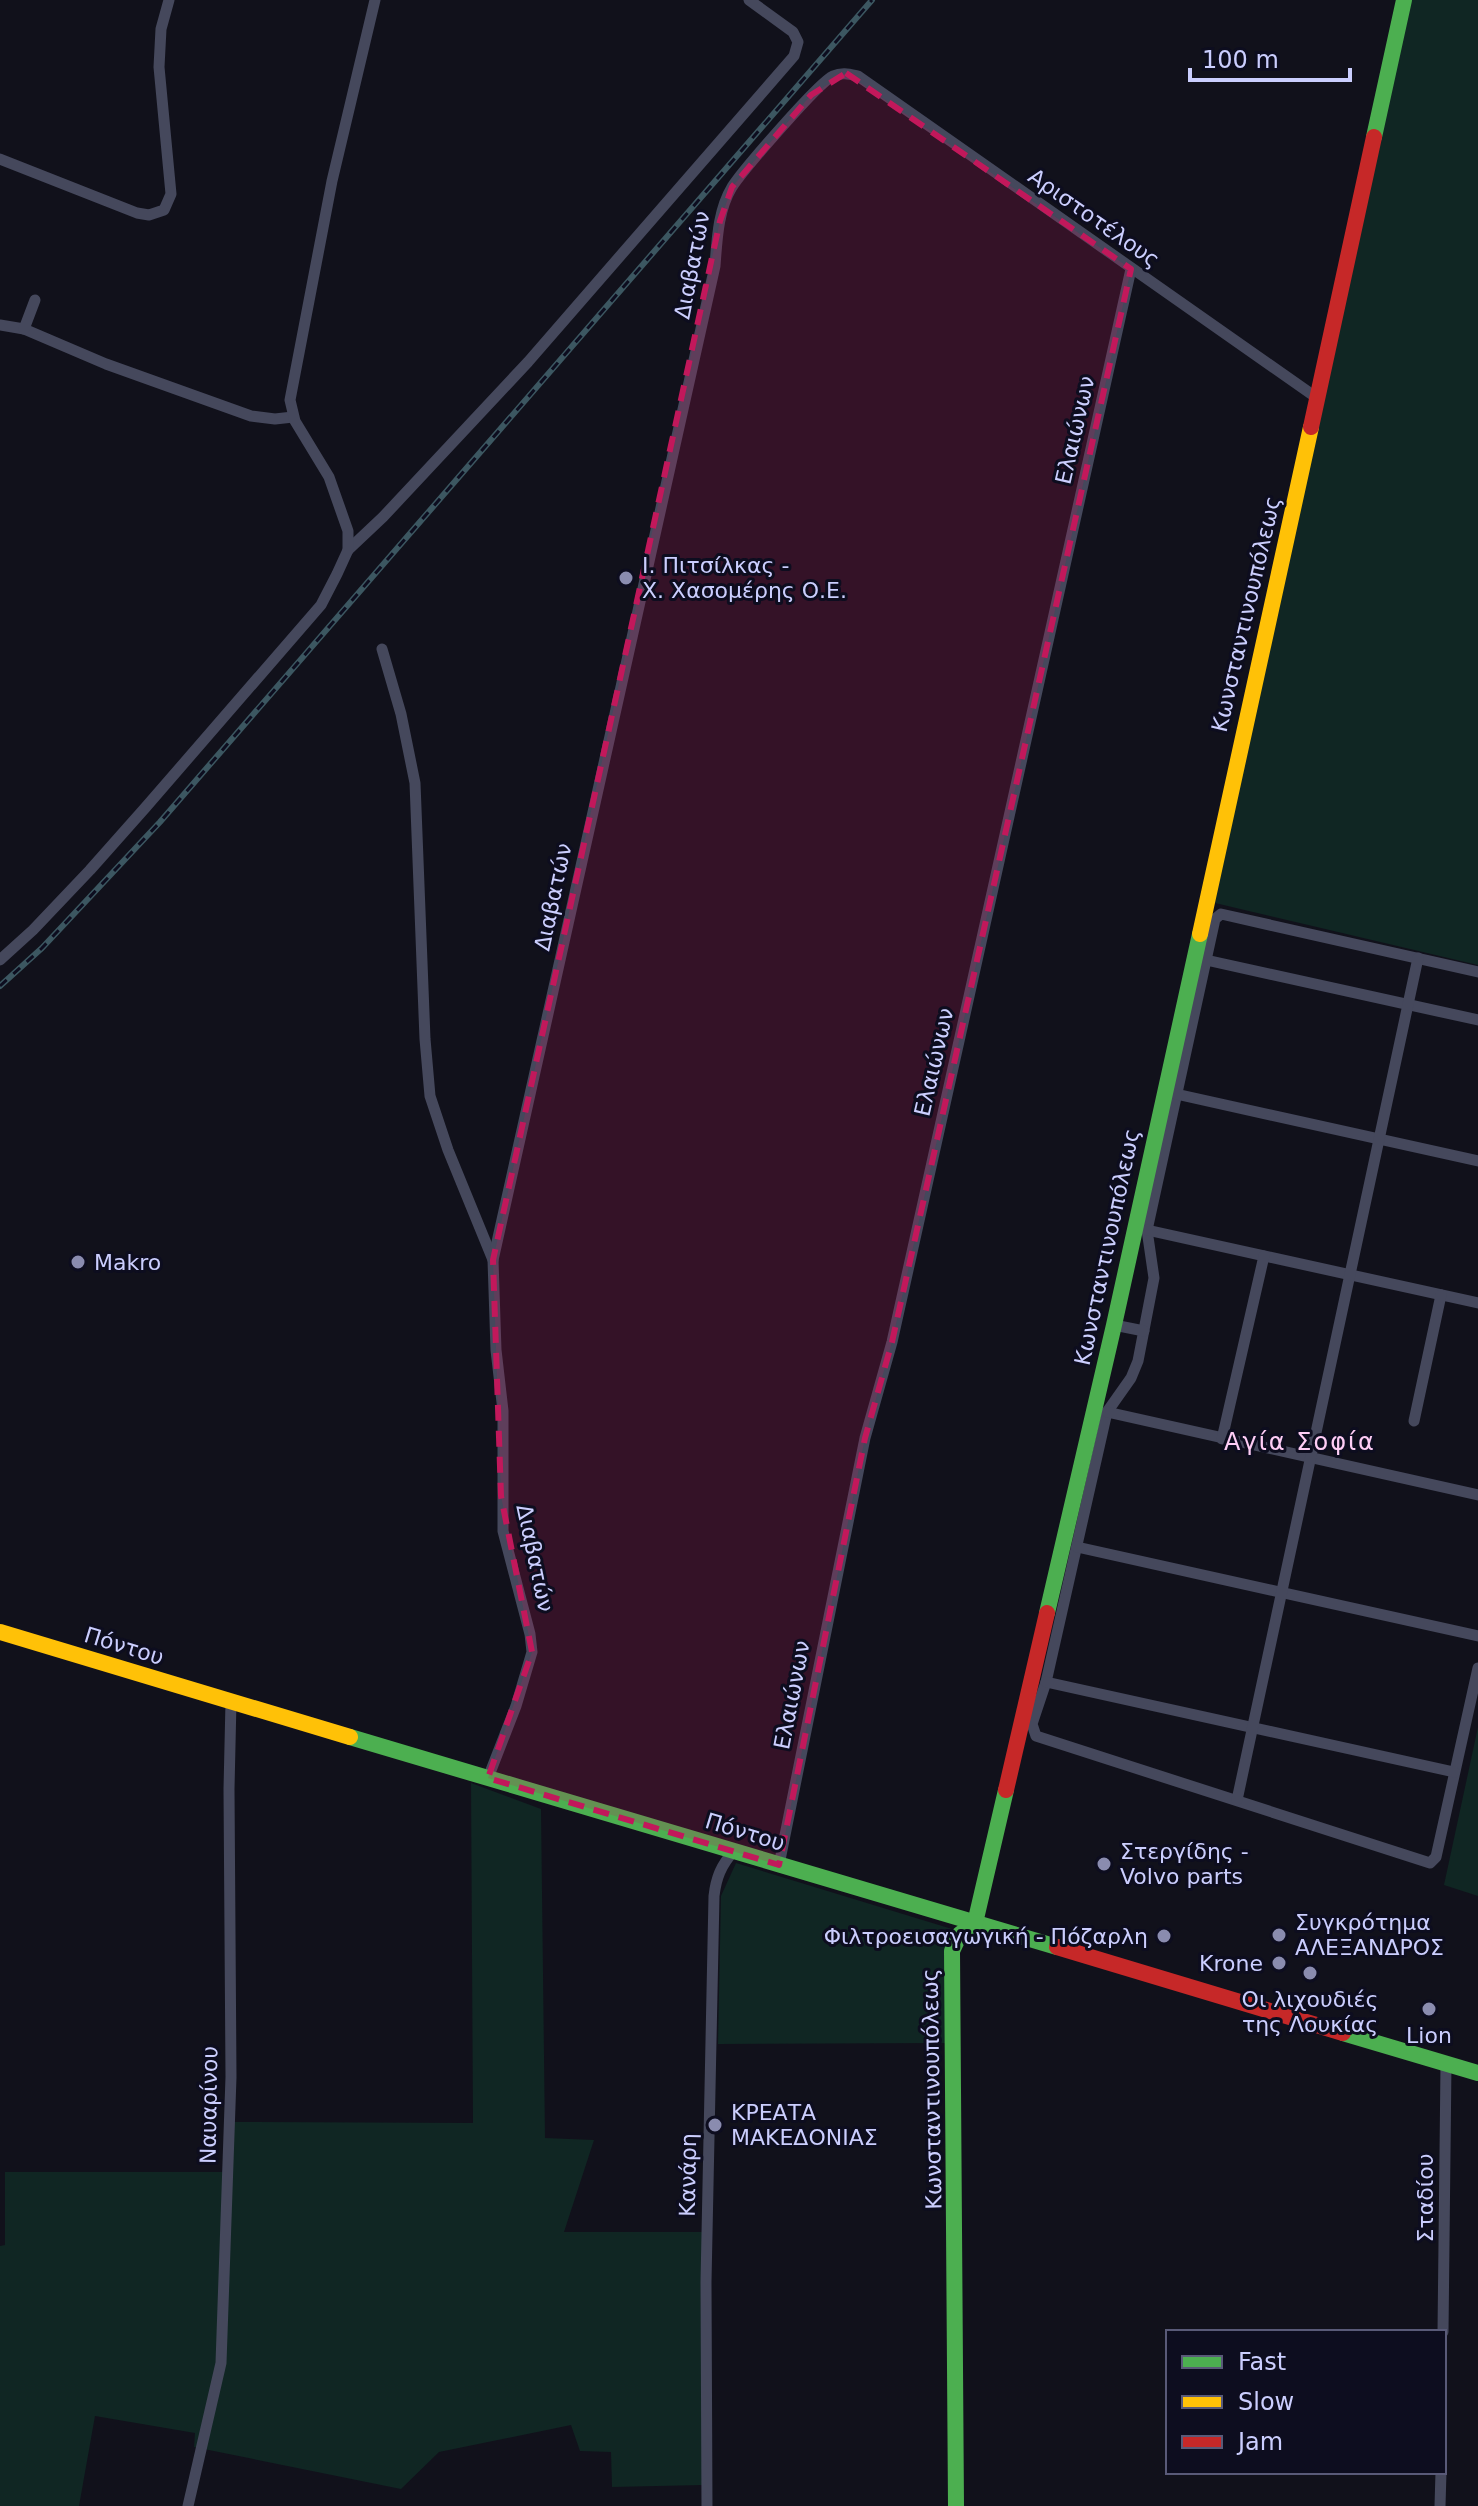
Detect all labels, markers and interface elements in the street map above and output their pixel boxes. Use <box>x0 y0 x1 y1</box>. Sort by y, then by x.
scale bar <box>1190 32 1350 82</box>
text: 100 m <box>1202 46 1279 74</box>
street label: Αριστοτέλους <box>1024 163 1164 273</box>
street label: Διαβατών <box>669 209 715 321</box>
street label: Ελαιώνων <box>1050 373 1100 487</box>
street label: Κωνσταντινουπόλεως <box>1207 494 1285 734</box>
place label: Ι. Πιτσίλκας - Χ. Χασομέρης Ο.Ε. <box>642 553 847 603</box>
marker: Ι. Πιτσίλκας - Χ. Χασομέρης Ο.Ε. <box>617 569 635 587</box>
street label: Διαβατών <box>529 841 577 953</box>
street label: Ελαιώνων <box>909 1005 959 1119</box>
street label: Κωνσταντινουπόλεως <box>1070 1126 1144 1368</box>
place label: Makro <box>94 1250 161 1275</box>
marker: Makro <box>69 1253 87 1271</box>
district label: Αγία Σοφία <box>1224 1428 1376 1456</box>
street label: Διαβατών <box>511 1502 559 1614</box>
street label: Πόντου <box>81 1622 167 1670</box>
street label: Ελαιώνων <box>769 1638 815 1752</box>
street label: Πόντου <box>702 1808 788 1856</box>
place label: Στεργίδης - Volvo parts <box>1120 1839 1249 1889</box>
marker: Στεργίδης - Volvo parts <box>1095 1855 1113 1873</box>
place label: Συγκρότημα ΑΛΕΞΑΝΔΡΟΣ <box>1295 1910 1444 1960</box>
place label: Φιλτροεισαγωγική - Πόζαρλη <box>824 1924 1148 1949</box>
marker: Συγκρότημα ΑΛΕΞΑΝΔΡΟΣ <box>1270 1926 1288 1944</box>
marker: Φιλτροεισαγωγική - Πόζαρλη <box>1155 1927 1173 1945</box>
place label: Krone <box>1199 1951 1263 1976</box>
marker: Krone <box>1270 1954 1288 1972</box>
marker: Οι λιχουδιές της Λουκίας <box>1301 1964 1319 1982</box>
street label: Κωνσταντινουπόλεως <box>917 1968 947 2210</box>
place label: Οι λιχουδιές της Λουκίας <box>1242 1987 1378 2037</box>
marker: Lion <box>1420 2000 1438 2018</box>
place label: Lion <box>1406 2023 1452 2048</box>
street label: Ναυαρίνου <box>195 2046 223 2164</box>
place label: ΚΡΕΑΤΑ ΜΑΚΕΔΟΝΙΑΣ <box>731 2100 878 2150</box>
marker: ΚΡΕΑΤΑ ΜΑΚΕΔΟΝΙΑΣ <box>706 2116 724 2134</box>
street label: Κανάρη <box>675 2133 701 2217</box>
street label: Σταδίου <box>1413 2154 1438 2242</box>
legend <box>1166 2330 1446 2474</box>
text: Fast <box>1238 2348 1286 2376</box>
text: Slow <box>1238 2388 1294 2416</box>
text: Jam <box>1236 2428 1283 2456</box>

